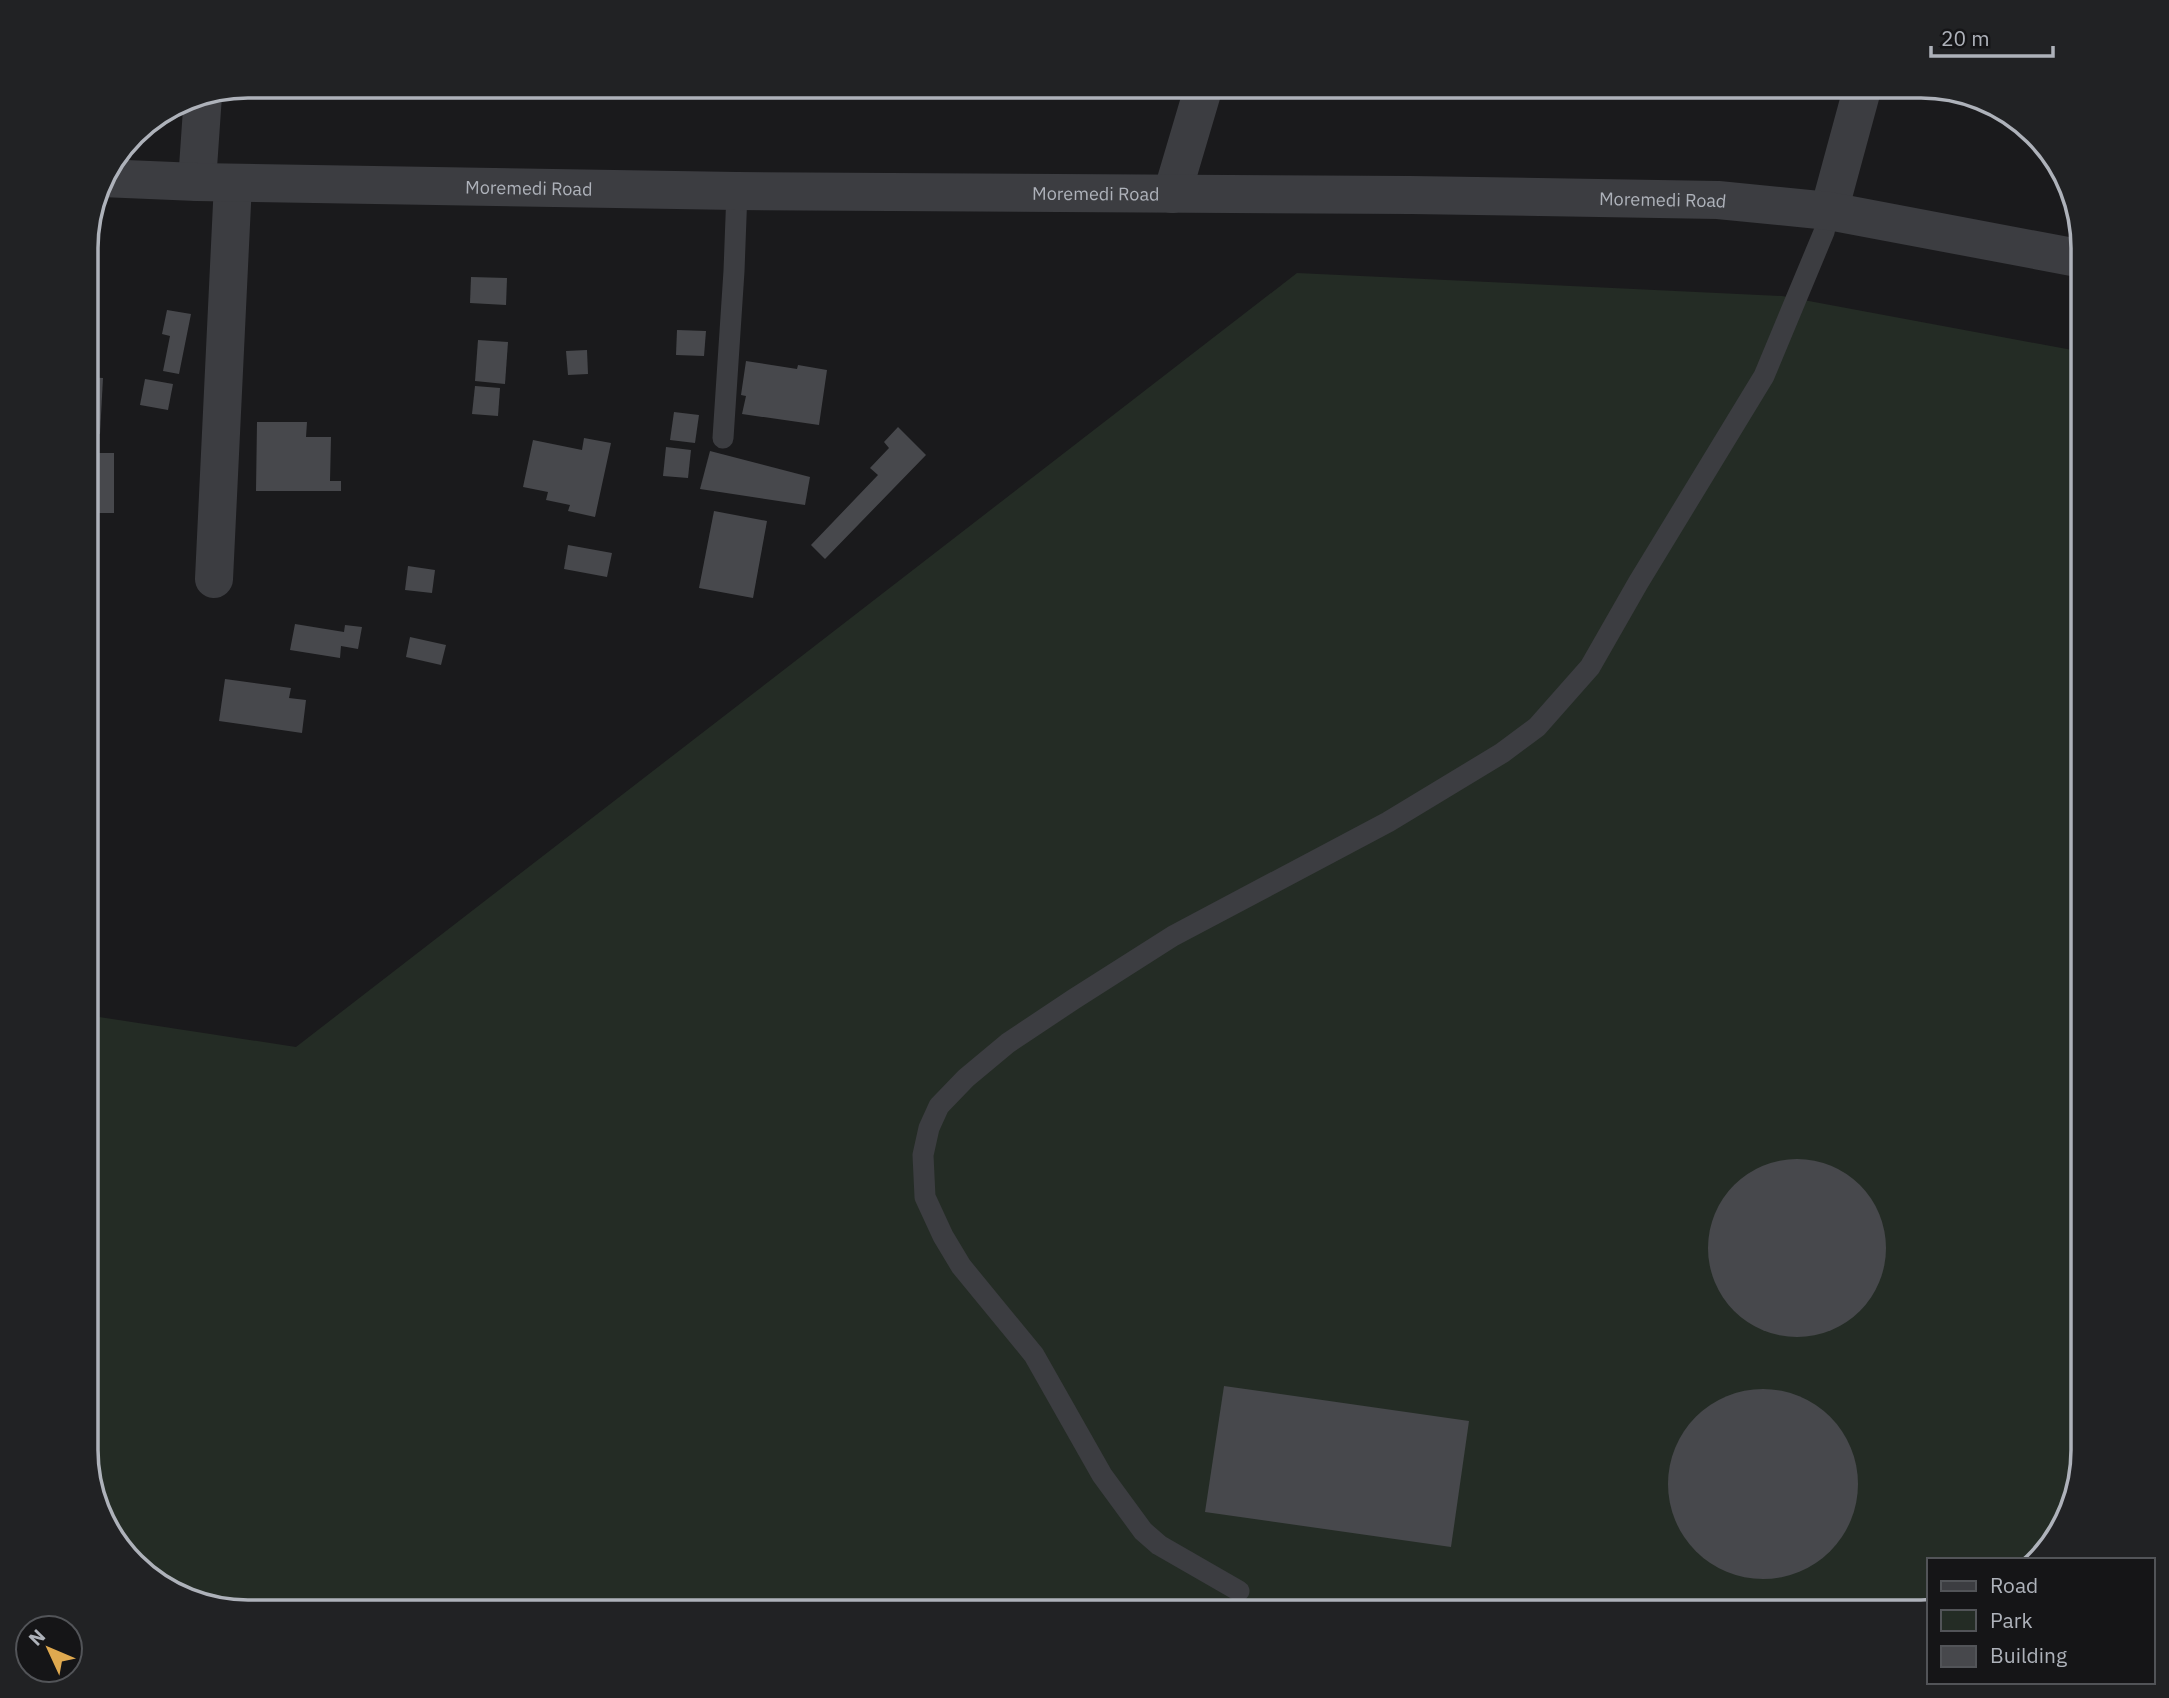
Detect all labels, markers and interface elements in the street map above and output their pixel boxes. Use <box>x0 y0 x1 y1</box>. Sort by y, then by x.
scale bar <box>1931 14 2054 58</box>
text: 20 m <box>1941 24 1990 52</box>
street label: Moremedi Road <box>465 175 593 200</box>
street label: Moremedi Road <box>1032 181 1160 205</box>
street label: Moremedi Road <box>1599 187 1728 212</box>
legend <box>1927 1558 2155 1684</box>
text: Road <box>1990 1571 2038 1599</box>
text: Park <box>1990 1606 2033 1634</box>
north arrow <box>14 1614 84 1684</box>
text: N <box>23 1624 50 1650</box>
text: Building <box>1990 1641 2067 1669</box>

